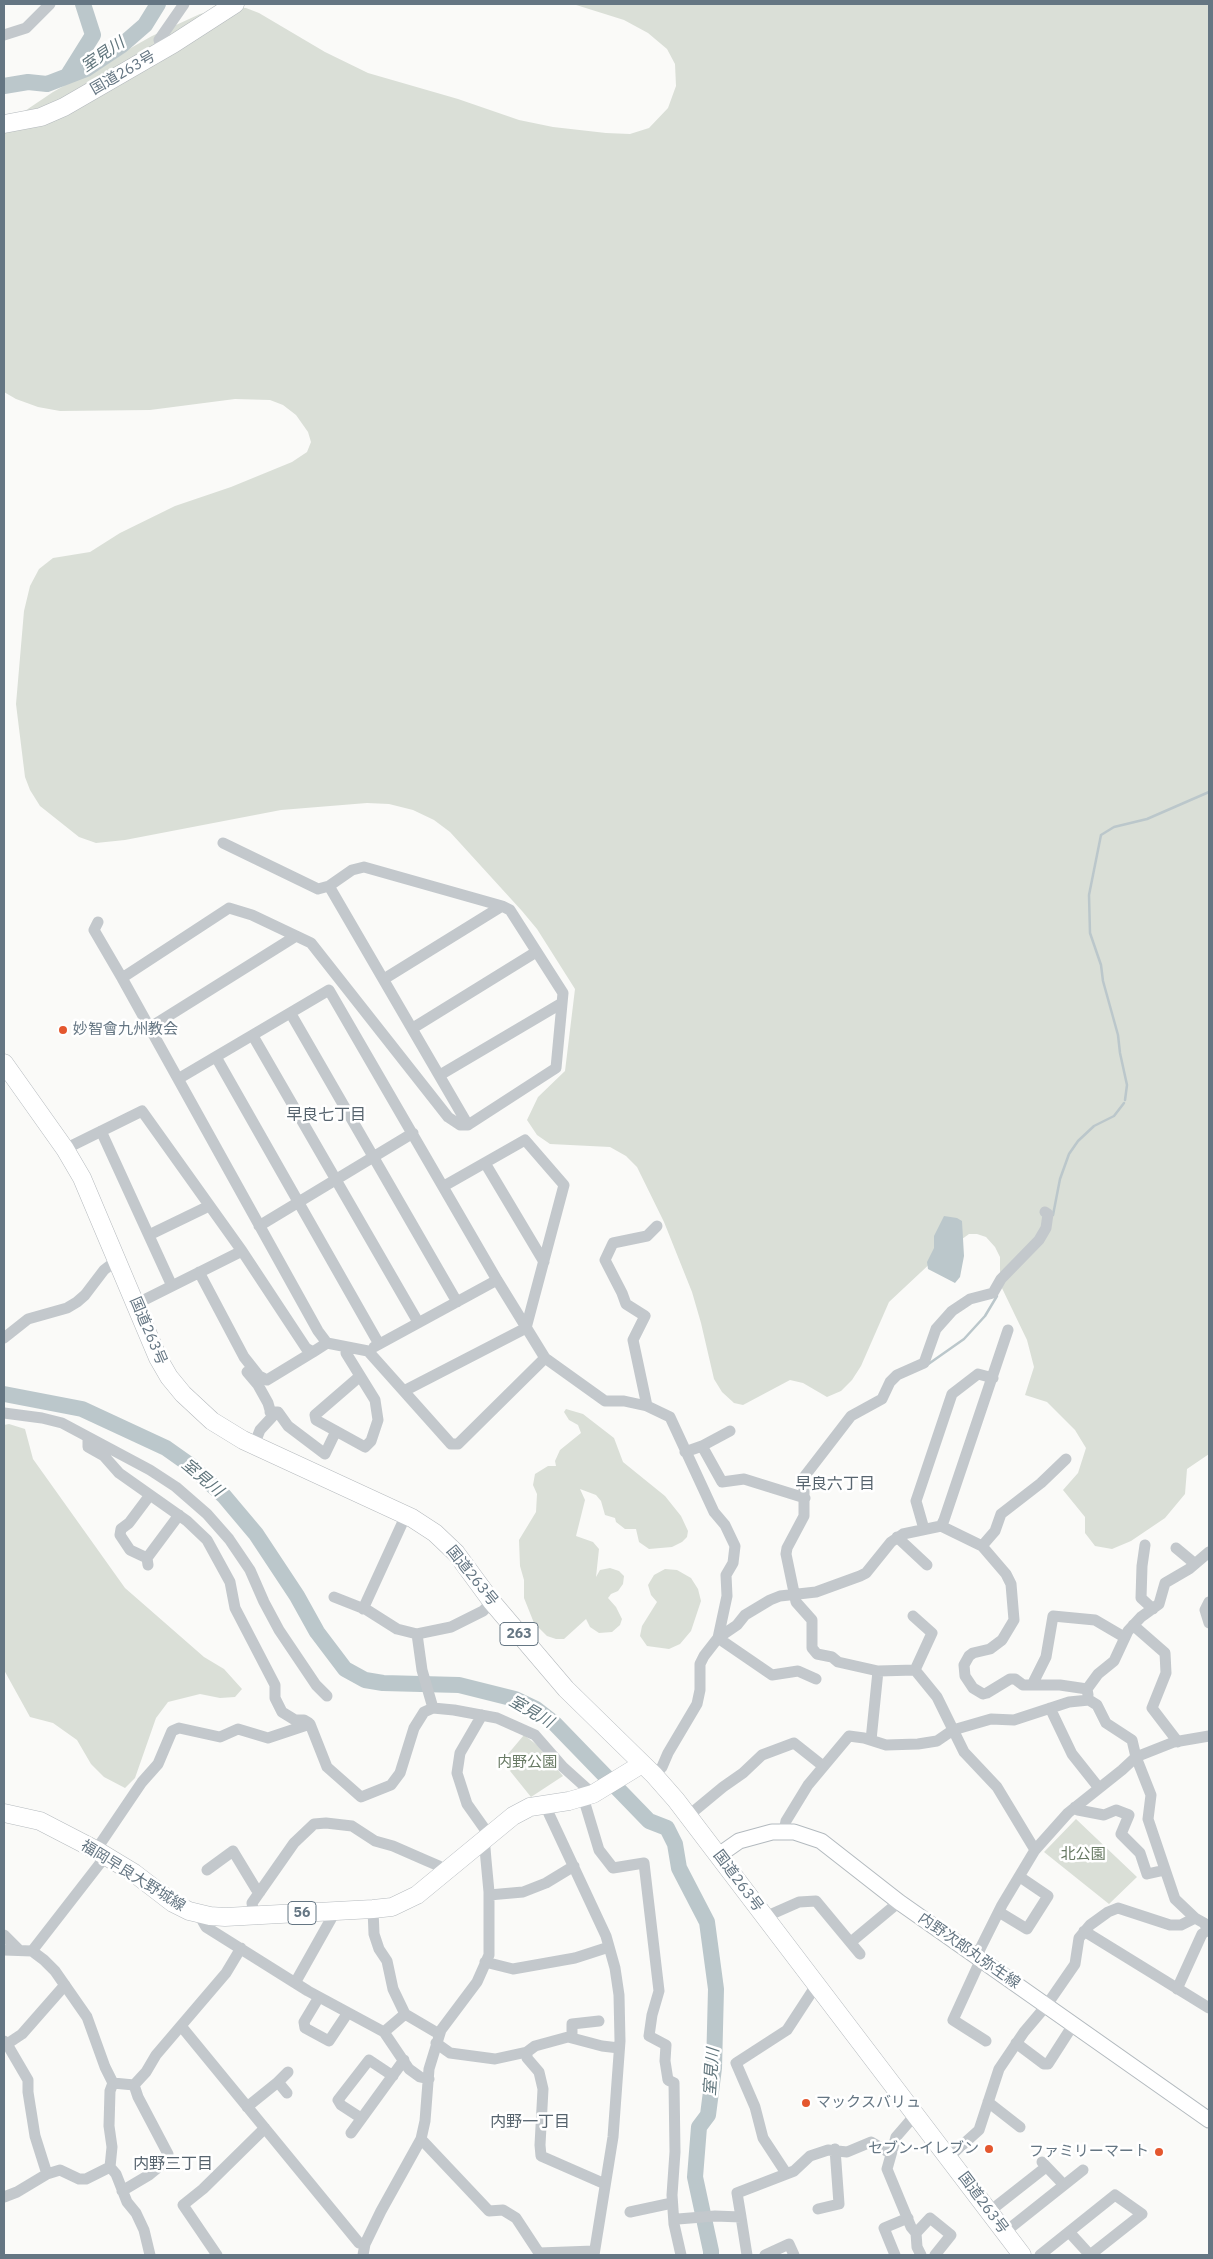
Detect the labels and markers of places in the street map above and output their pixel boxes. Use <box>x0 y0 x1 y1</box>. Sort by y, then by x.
place label: 妙智會九州教会 <box>73 1021 178 1039</box>
marker: 妙智會九州教会 <box>57 1024 69 1036</box>
place label: マックスバリュ <box>816 2094 921 2112</box>
marker: マックスバリュ <box>800 2097 812 2109</box>
place label: セブン-イレブン <box>868 2140 979 2158</box>
marker: セブン-イレブン <box>983 2143 995 2155</box>
place label: ファミリーマート <box>1029 2143 1149 2161</box>
marker: ファミリーマート <box>1153 2146 1165 2158</box>

